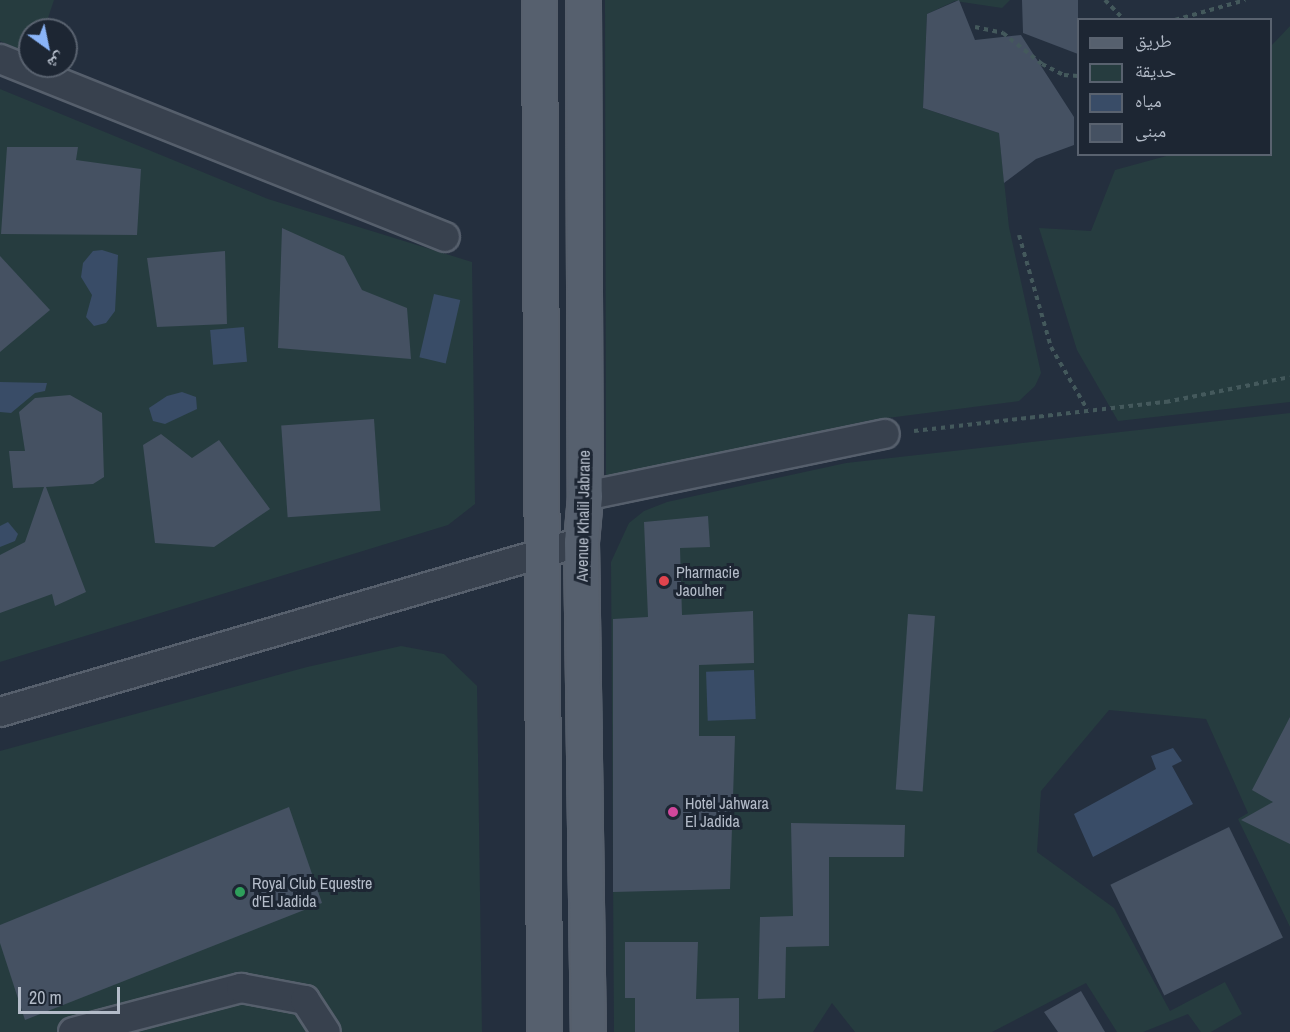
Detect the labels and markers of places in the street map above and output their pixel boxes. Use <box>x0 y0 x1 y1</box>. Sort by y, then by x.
place label: Pharmacie Jaouher <box>676 562 739 600</box>
marker: Pharmacie Jaouher <box>657 574 671 588</box>
place label: Hotel Jahwara El Jadida <box>685 793 769 831</box>
marker: Hotel Jahwara El Jadida <box>666 805 680 819</box>
place label: Royal Club Equestre d'El Jadida <box>252 873 372 911</box>
marker: Royal Club Equestre d'El Jadida <box>233 885 247 899</box>

